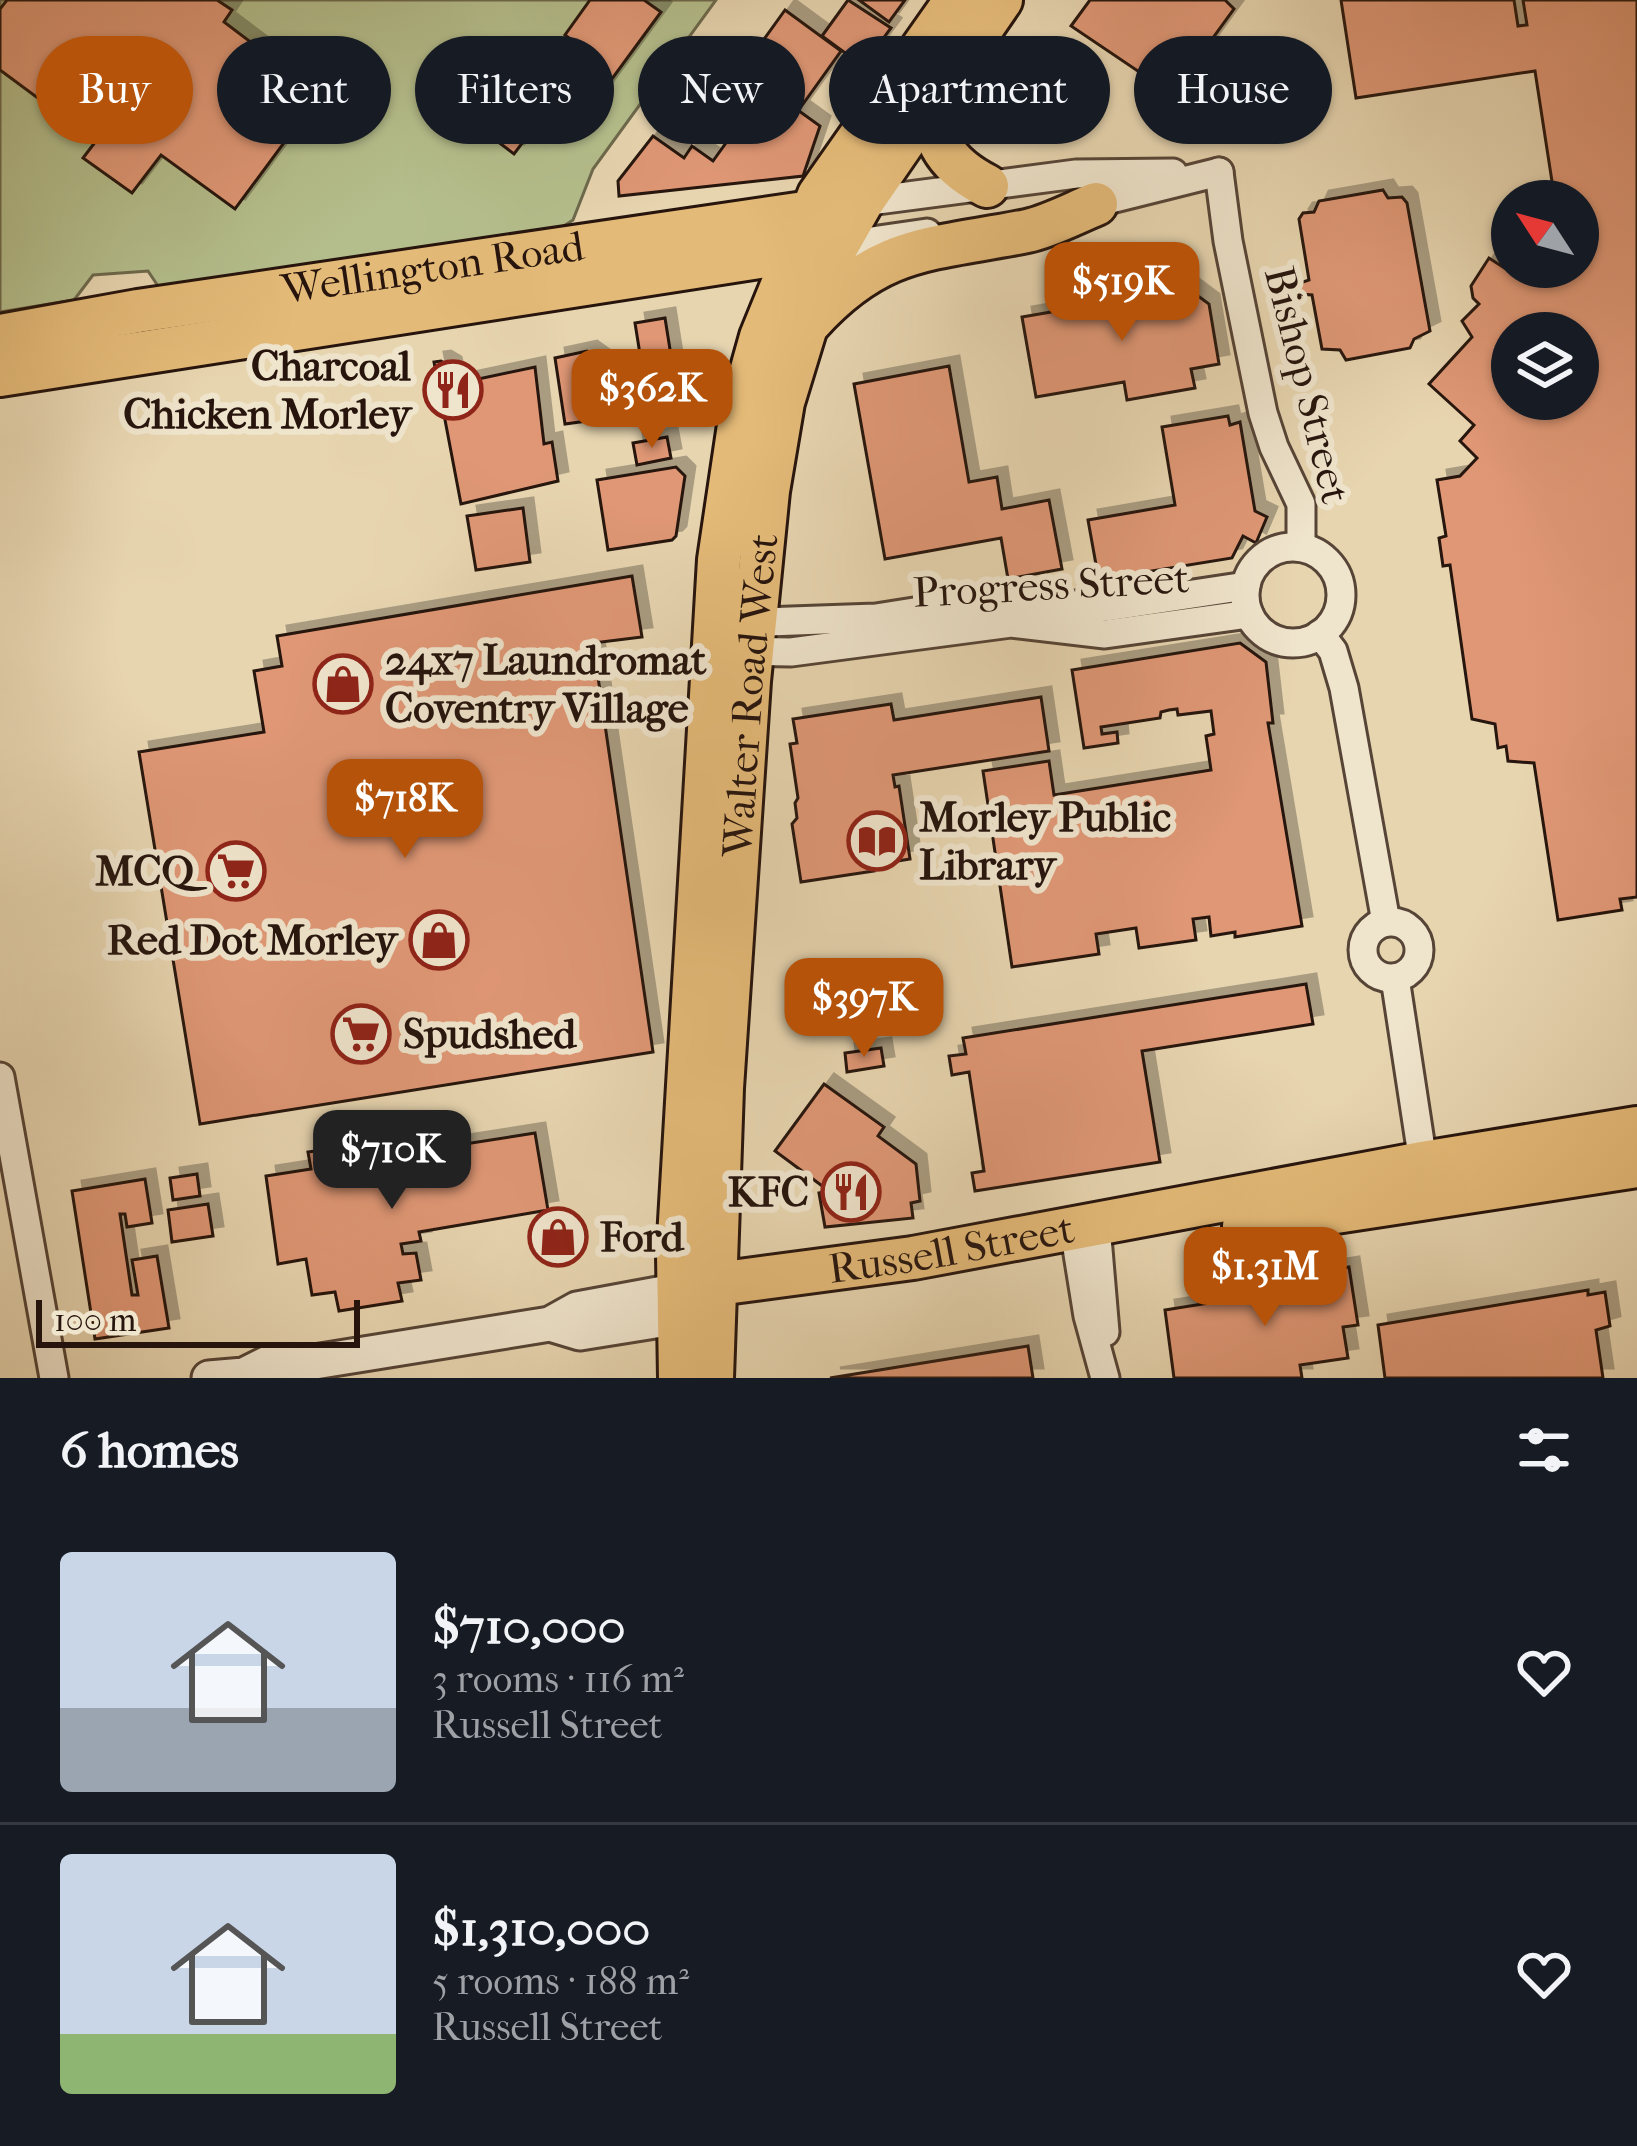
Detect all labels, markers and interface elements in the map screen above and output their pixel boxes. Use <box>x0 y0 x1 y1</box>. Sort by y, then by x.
chip: Buy <box>36 36 193 144</box>
chip: Rent <box>217 36 391 144</box>
chip: Filters <box>415 36 614 144</box>
chip: New <box>638 36 805 144</box>
chip: Apartment <box>829 36 1110 144</box>
chip: House <box>1134 36 1332 144</box>
north arrow <box>1491 180 1599 288</box>
map controls <box>1491 180 1599 420</box>
street label: Wellington Road <box>277 221 588 314</box>
pin: $519K <box>1038 242 1206 344</box>
text: $519K <box>1071 258 1173 304</box>
street label: Bishop Street <box>1254 261 1360 509</box>
button: layers <box>1491 312 1599 420</box>
place label: Charcoal Chicken Morley <box>123 342 414 439</box>
pin: $362K <box>568 349 736 451</box>
restaurant icon: Charcoal Chicken Morley <box>422 359 484 421</box>
text: $362K <box>599 365 705 411</box>
street label: Walter Road West <box>713 531 788 859</box>
street label: Progress Street <box>912 554 1190 618</box>
place label: 24x7 Laundromat Coventry Village <box>385 636 707 733</box>
shop icon: 24x7 Laundromat Coventry Village <box>312 653 374 715</box>
pin: $718K <box>321 759 489 861</box>
text: $718K <box>354 775 456 821</box>
place label: Morley Public Library <box>919 793 1171 890</box>
library icon: Morley Public Library <box>846 810 908 872</box>
supermarket icon: MCQ <box>205 840 267 902</box>
place label: MCQ <box>95 847 208 896</box>
shop icon: Red Dot Morley <box>408 909 470 971</box>
place label: Red Dot Morley <box>107 916 400 965</box>
pin: $397K <box>780 958 948 1060</box>
text: $397K <box>811 974 917 1020</box>
supermarket icon: Spudshed <box>330 1003 392 1065</box>
place label: Spudshed <box>403 1010 577 1059</box>
pin: $710K <box>308 1110 476 1212</box>
text: $710K <box>340 1126 444 1172</box>
restaurant icon: KFC <box>820 1161 882 1223</box>
place label: KFC <box>728 1168 809 1217</box>
street label: Russell Street <box>825 1204 1078 1293</box>
shop icon: Ford <box>527 1206 589 1268</box>
place label: Ford <box>600 1213 685 1262</box>
pin: $1.31M <box>1167 1227 1363 1329</box>
text: $1.31M <box>1211 1243 1319 1289</box>
scale bar <box>36 1294 360 1347</box>
text: 100 m <box>54 1301 137 1340</box>
icon: filters <box>1511 1417 1577 1483</box>
text: 6 homes <box>60 1420 239 1480</box>
text: $710,000 <box>432 1596 626 1656</box>
icon: home <box>156 1600 300 1744</box>
icon: heart <box>1511 1639 1577 1705</box>
text: 3 rooms · 116 m² <box>432 1656 684 1702</box>
text: Russell Street <box>432 1702 663 1748</box>
text: $1,310,000 <box>432 1898 651 1958</box>
icon: home <box>156 1902 300 2046</box>
icon: heart <box>1511 1941 1577 2007</box>
text: 5 rooms · 188 m² <box>432 1958 689 2004</box>
text: Russell Street <box>432 2004 663 2050</box>

